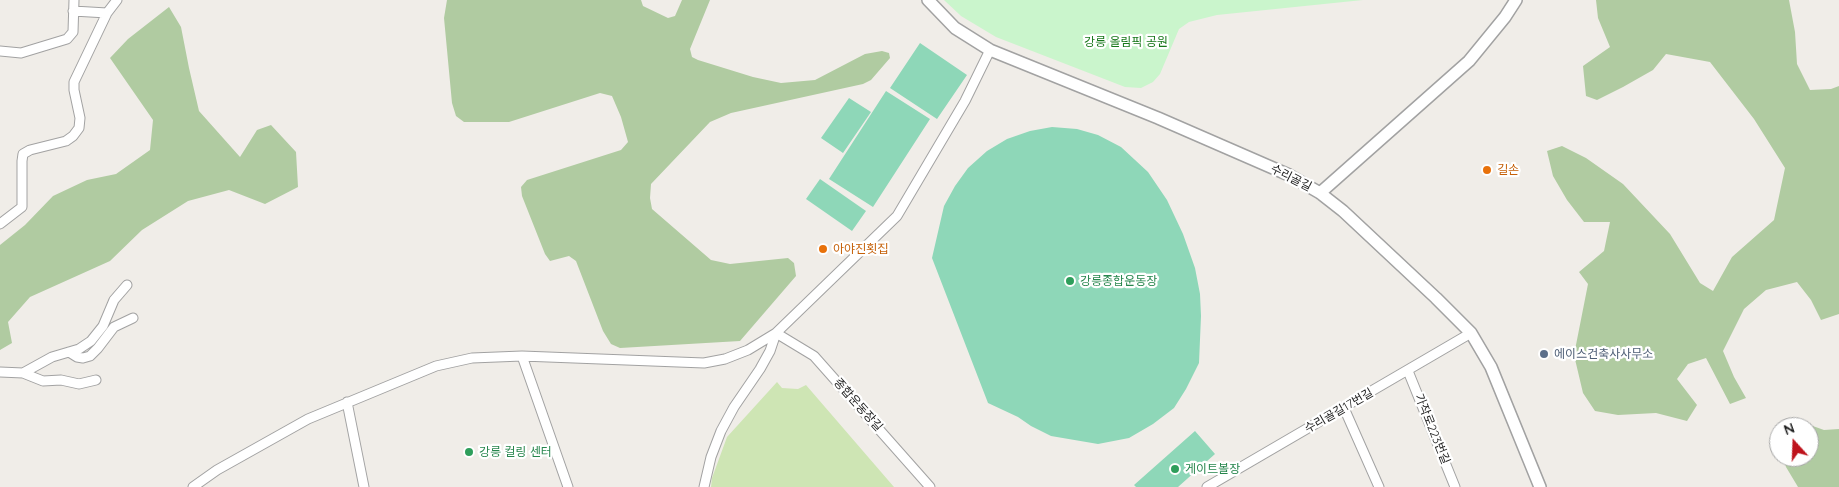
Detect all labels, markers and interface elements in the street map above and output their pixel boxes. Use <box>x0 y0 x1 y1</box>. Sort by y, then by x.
park label: 강릉 올림픽 공원 <box>1084 35 1168 49</box>
street label: 수리골길 <box>1268 162 1314 194</box>
place label: 길손 <box>1497 163 1519 177</box>
marker: 길손 <box>1481 164 1493 176</box>
place label: 아야진횟집 <box>833 242 888 256</box>
marker: 아야진횟집 <box>817 243 829 255</box>
place label: 강릉종합운동장 <box>1080 274 1157 288</box>
marker: 강릉종합운동장 <box>1064 275 1076 287</box>
place label: 에이스건축사사무소 <box>1554 347 1653 361</box>
marker: 에이스건축사사무소 <box>1538 348 1550 360</box>
street label: 종합운동장길 <box>830 376 886 434</box>
street label: 수리골길17번길 <box>1302 386 1376 436</box>
street label: 가작로223번길 <box>1411 392 1453 466</box>
north arrow <box>1769 417 1819 467</box>
text: N <box>1781 419 1797 439</box>
place label: 강릉 컬링 센터 <box>479 445 552 459</box>
marker: 강릉 컬링 센터 <box>463 446 475 458</box>
place label: 게이트볼장 <box>1185 462 1240 476</box>
marker: 게이트볼장 <box>1169 463 1181 475</box>

